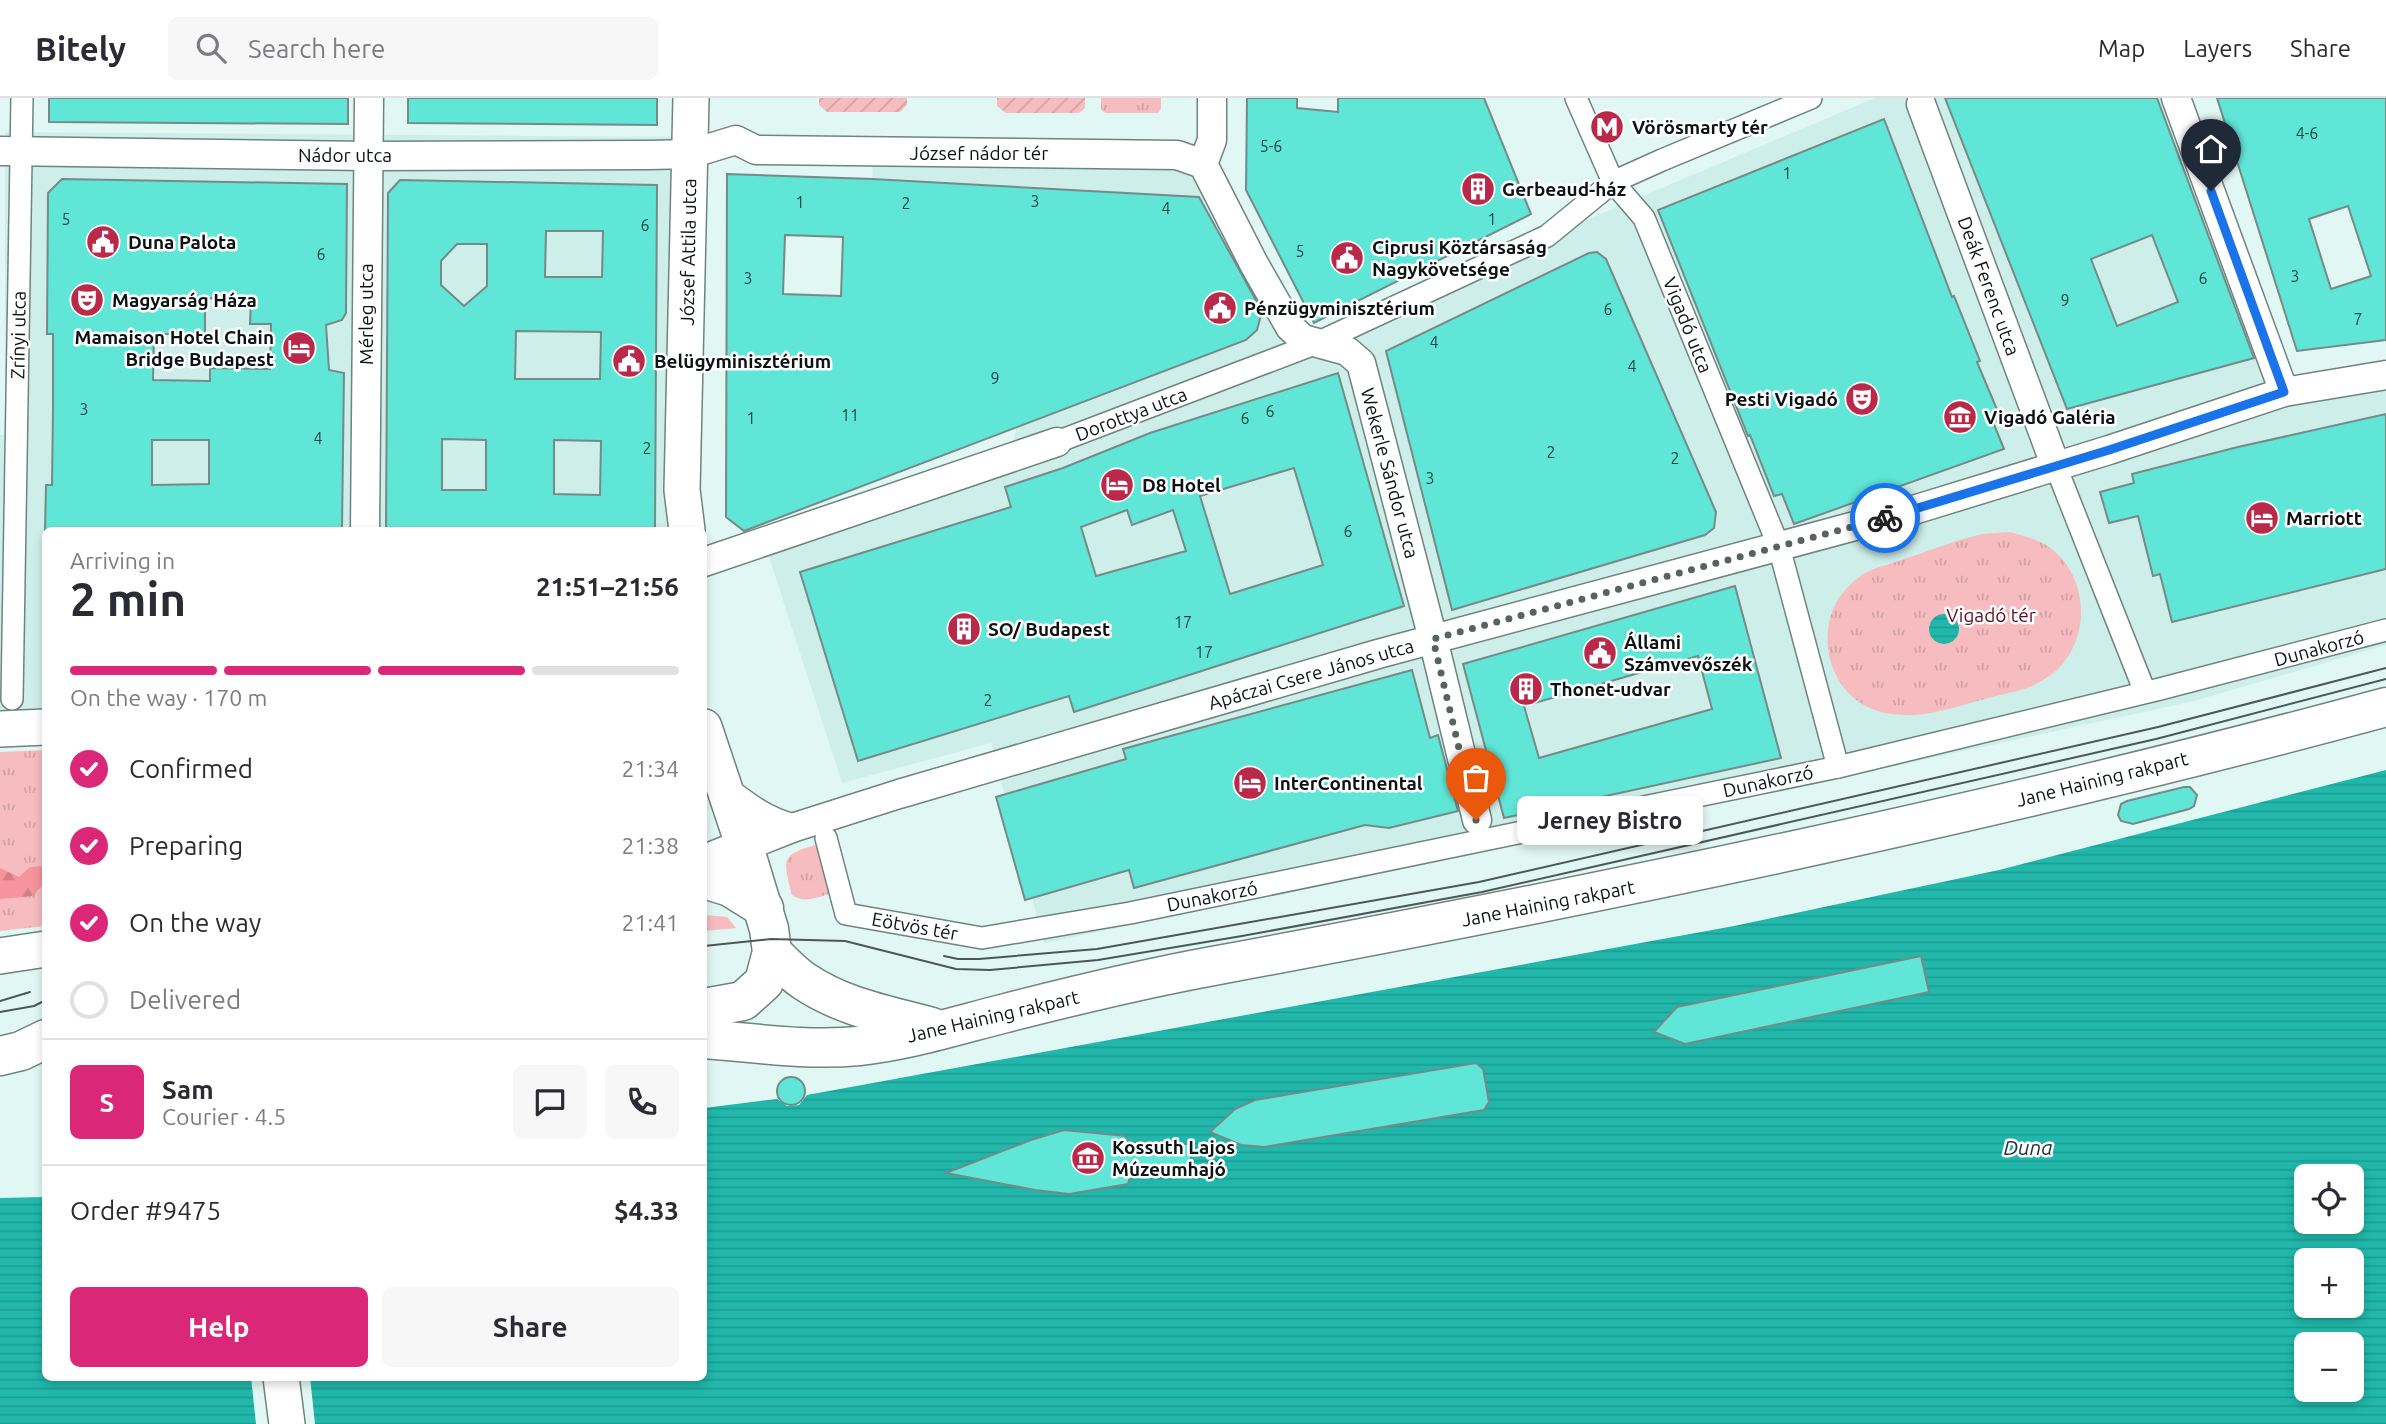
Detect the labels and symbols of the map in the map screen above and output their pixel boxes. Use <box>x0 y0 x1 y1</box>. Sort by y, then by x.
metro station icon: Vörösmarty tér <box>1588 108 1626 146</box>
place label: Vörösmarty tér <box>1632 116 1768 138</box>
pin <box>2181 119 2241 191</box>
house number: 4-6 <box>2296 124 2318 142</box>
house number: 5-6 <box>1260 137 1282 155</box>
street label: József nádor tér <box>910 142 1048 164</box>
street label: Nádor utca <box>298 144 392 166</box>
house number: 1 <box>1782 164 1792 182</box>
building icon: Gerbeaud-ház <box>1459 170 1497 208</box>
street label: József Attila utca <box>676 178 700 326</box>
place label: Gerbeaud-ház <box>1502 178 1626 200</box>
house number: 3 <box>1030 192 1040 210</box>
house number: 1 <box>795 193 805 211</box>
house number: 2 <box>901 194 911 212</box>
house number: 4 <box>1161 199 1171 217</box>
house number: 5 <box>61 210 71 228</box>
house number: 1 <box>1487 210 1497 228</box>
street label: Deák Ferenc utca <box>1954 213 2024 359</box>
house number: 6 <box>640 216 650 234</box>
public building icon: Duna Palota <box>84 223 122 261</box>
place label: Duna Palota <box>128 231 236 253</box>
place label: Ciprusi Köztársaság Nagykövetsége <box>1372 236 1547 280</box>
public building icon: Ciprusi Köztársaság Nagykövetsége <box>1328 239 1366 277</box>
house number: 5 <box>1295 242 1305 260</box>
house number: 6 <box>316 245 326 263</box>
street label: Mérleg utca <box>355 263 377 365</box>
house number: 3 <box>2290 267 2300 285</box>
house number: 3 <box>743 269 753 287</box>
house number: 6 <box>2198 269 2208 287</box>
street label: Vigadó utca <box>1659 274 1717 376</box>
theatre icon: Magyarság Háza <box>68 281 106 319</box>
place label: Magyarság Háza <box>112 289 257 311</box>
public building icon: Pénzügyminisztérium <box>1201 289 1239 327</box>
street label: Zrínyi utca <box>6 291 30 379</box>
house number: 9 <box>2060 291 2070 309</box>
place label: Pénzügyminisztérium <box>1244 297 1435 319</box>
house number: 6 <box>1603 300 1613 318</box>
house number: 7 <box>2353 310 2363 328</box>
place label: Mamaison Hotel Chain Bridge Budapest <box>74 326 274 370</box>
hotel icon: Mamaison Hotel Chain Bridge Budapest <box>280 329 318 367</box>
house number: 4 <box>1429 333 1439 351</box>
public building icon: Belügyminisztérium <box>610 342 648 380</box>
place label: Belügyminisztérium <box>654 350 831 372</box>
house number: 4 <box>1627 357 1637 375</box>
house number: 9 <box>990 369 1000 387</box>
theatre icon: Pesti Vigadó <box>1843 380 1881 418</box>
street label: Dorottya utca <box>1072 383 1190 445</box>
street label: Wekerle Sándor utca <box>1357 385 1423 561</box>
place label: Pesti Vigadó <box>1725 388 1838 410</box>
museum icon: Vigadó Galéria <box>1941 398 1979 436</box>
house number: 3 <box>79 400 89 418</box>
house number: 6 <box>1265 402 1275 420</box>
house number: 11 <box>841 406 859 424</box>
place label: Vigadó Galéria <box>1984 406 2116 428</box>
house number: 1 <box>746 409 756 427</box>
house number: 6 <box>1240 409 1250 427</box>
house number: 4 <box>313 429 323 447</box>
house number: 2 <box>642 439 652 457</box>
house number: 2 <box>1546 443 1556 461</box>
house number: 2 <box>1670 449 1680 467</box>
hotel icon: D8 Hotel <box>1098 466 1136 504</box>
house number: 3 <box>1425 469 1435 487</box>
place label: D8 Hotel <box>1142 474 1221 496</box>
courier <box>1850 483 1920 553</box>
hotel icon: Marriott <box>2243 499 2281 537</box>
place label: Marriott <box>2286 507 2362 529</box>
house number: 6 <box>1343 522 1353 540</box>
park label: Vigadó tér <box>1946 604 2036 626</box>
building icon: SO/ Budapest <box>945 610 983 648</box>
house number: 17 <box>1174 613 1192 631</box>
place label: SO/ Budapest <box>988 618 1110 640</box>
street label: Dunakorzó <box>2272 625 2366 671</box>
place label: Állami Számvevőszék <box>1624 631 1753 675</box>
street label: Apáczai Csere János utca <box>1206 634 1416 714</box>
public building icon: Állami Számvevőszék <box>1581 634 1619 672</box>
house number: 17 <box>1195 643 1213 661</box>
building icon: Thonet-udvar <box>1507 670 1545 708</box>
place label: Thonet-udvar <box>1550 678 1671 700</box>
house number: 2 <box>983 691 993 709</box>
street label: Jane Haining rakpart <box>2014 747 2191 811</box>
pin <box>1446 748 1506 820</box>
street label: Dunakorzó <box>1721 761 1815 801</box>
hotel icon: InterContinental <box>1231 764 1269 802</box>
place label: InterContinental <box>1274 772 1423 794</box>
callout: Jerney Bistro <box>1518 796 1704 844</box>
street label: Jane Haining rakpart <box>1459 875 1637 931</box>
street label: Dunakorzó <box>1165 876 1259 916</box>
street label: Eötvös tér <box>870 908 960 944</box>
street label: Jane Haining rakpart <box>905 985 1082 1047</box>
water label: Duna <box>2003 1135 2053 1159</box>
place label: Kossuth Lajos Múzeumhajó <box>1112 1136 1235 1180</box>
museum icon: Kossuth Lajos Múzeumhajó <box>1069 1139 1107 1177</box>

